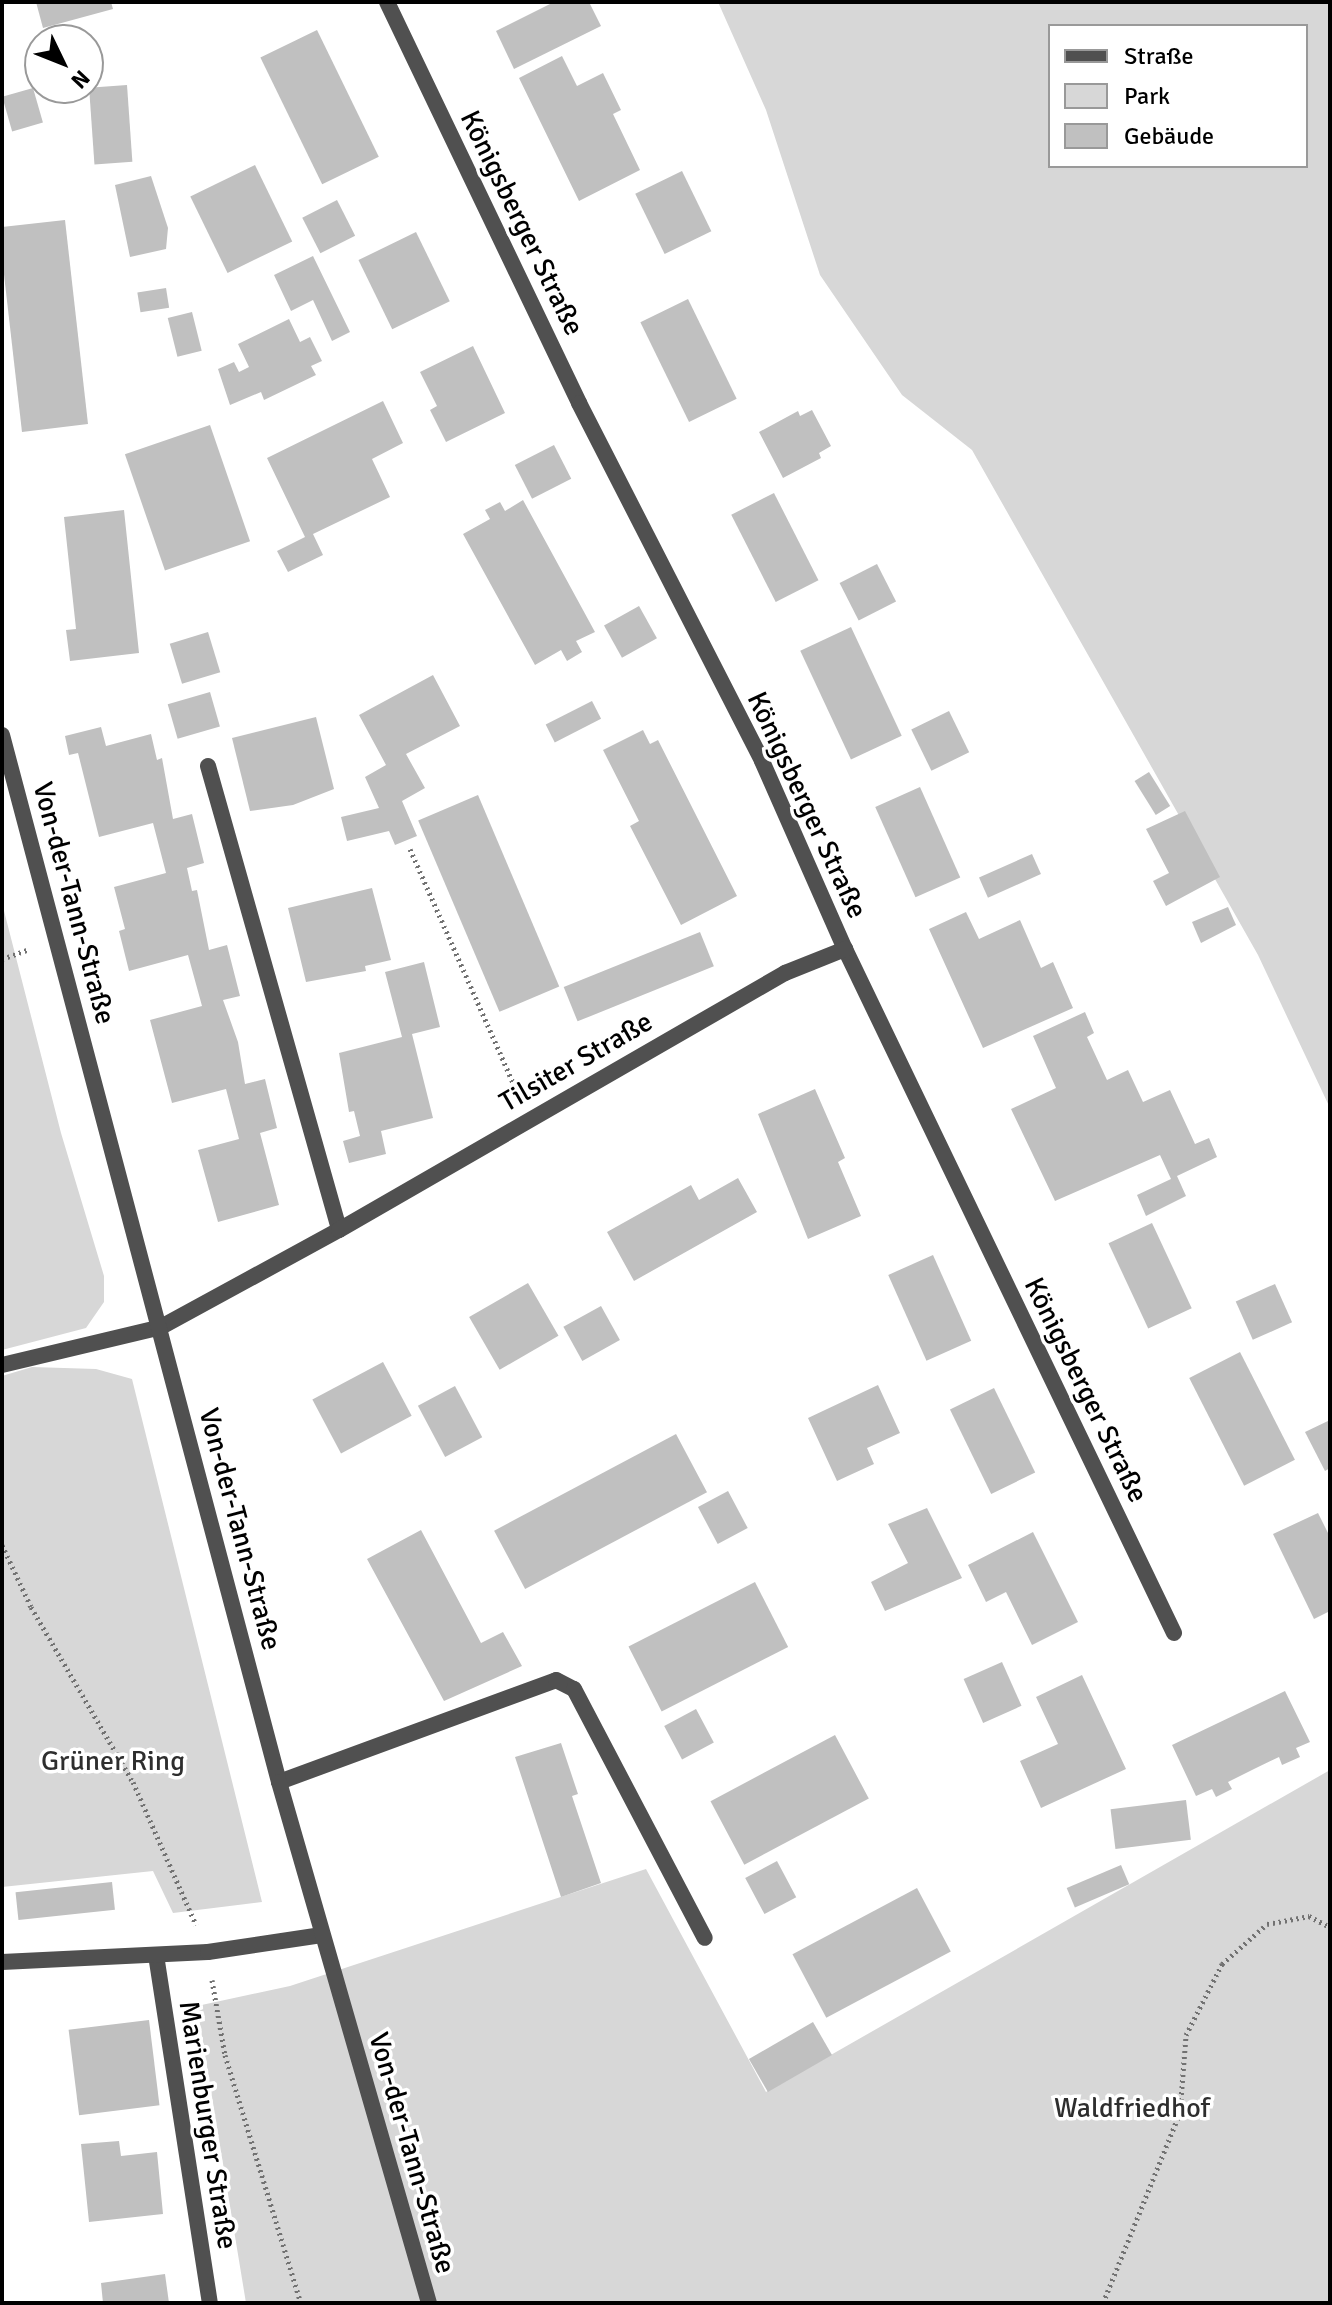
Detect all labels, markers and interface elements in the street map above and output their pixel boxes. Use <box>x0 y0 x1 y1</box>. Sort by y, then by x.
north arrow <box>24 24 104 104</box>
legend <box>1048 24 1308 168</box>
text: Straße <box>1124 41 1194 71</box>
text: N <box>65 65 96 94</box>
text: Park <box>1124 81 1170 111</box>
street label: Königsberger Straße <box>453 105 591 341</box>
text: Gebäude <box>1124 121 1214 151</box>
street label: Königsberger Straße <box>740 686 874 924</box>
street label: Von-der-Tann-Straße <box>26 778 122 1028</box>
street label: Tilsiter Straße <box>494 1005 658 1119</box>
street label: Königsberger Straße <box>1017 1272 1155 1508</box>
street label: Von-der-Tann-Straße <box>192 1404 288 1654</box>
park label: Grüner Ring <box>41 1744 185 1778</box>
street label: Marienburger Straße <box>172 1998 244 2252</box>
street label: Von-der-Tann-Straße <box>361 2029 463 2277</box>
park label: Waldfriedhof <box>1054 2091 1210 2125</box>

